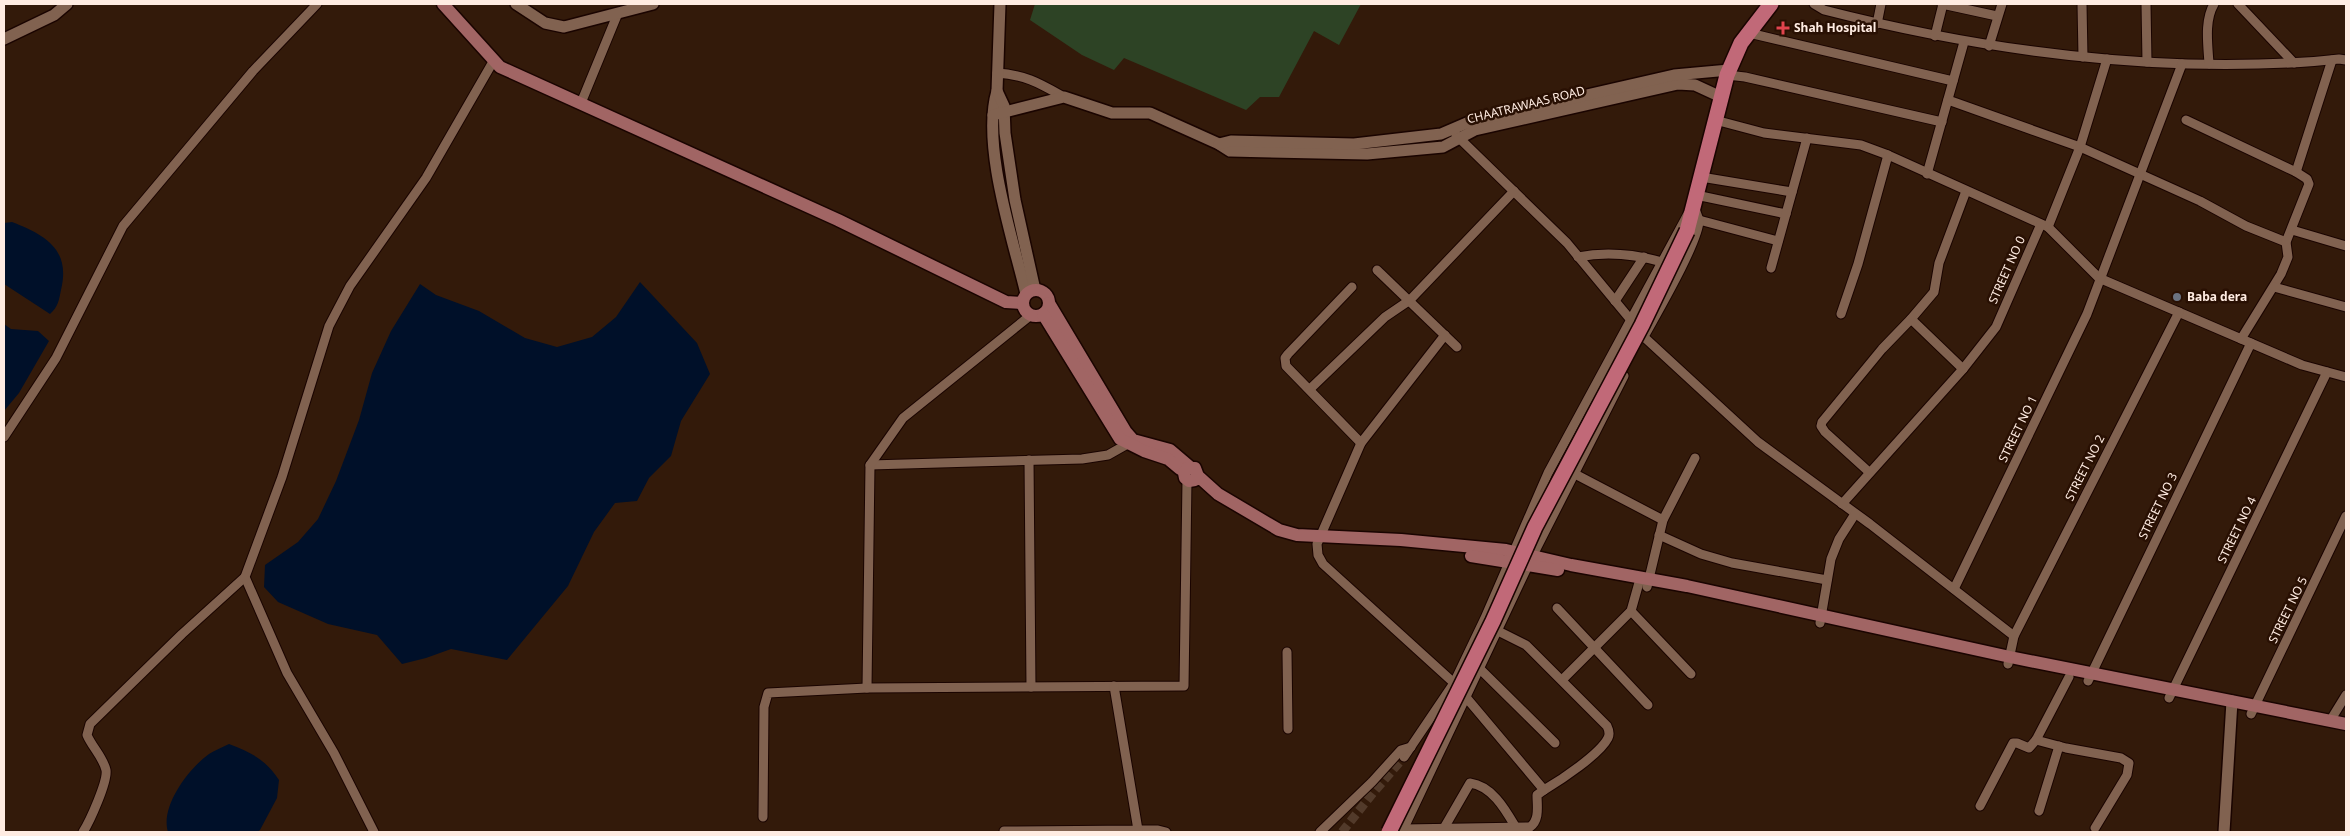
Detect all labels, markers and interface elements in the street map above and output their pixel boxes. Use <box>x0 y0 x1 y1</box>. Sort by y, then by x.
place label: Shah Hospital <box>1794 19 1876 36</box>
marker: Shah Hospital <box>1776 21 1790 35</box>
street label: CHAATRAWAAS ROAD <box>1465 82 1587 127</box>
street label: STREET NO 0 <box>1984 233 2029 306</box>
place label: Baba dera <box>2187 288 2247 305</box>
marker: Baba dera <box>2171 291 2183 303</box>
street label: STREET NO 1 <box>1994 393 2041 465</box>
street label: STREET NO 2 <box>2061 432 2109 504</box>
street label: STREET NO 3 <box>2134 469 2181 542</box>
street label: STREET NO 4 <box>2213 493 2260 566</box>
street label: STREET NO 5 <box>2264 573 2311 646</box>

